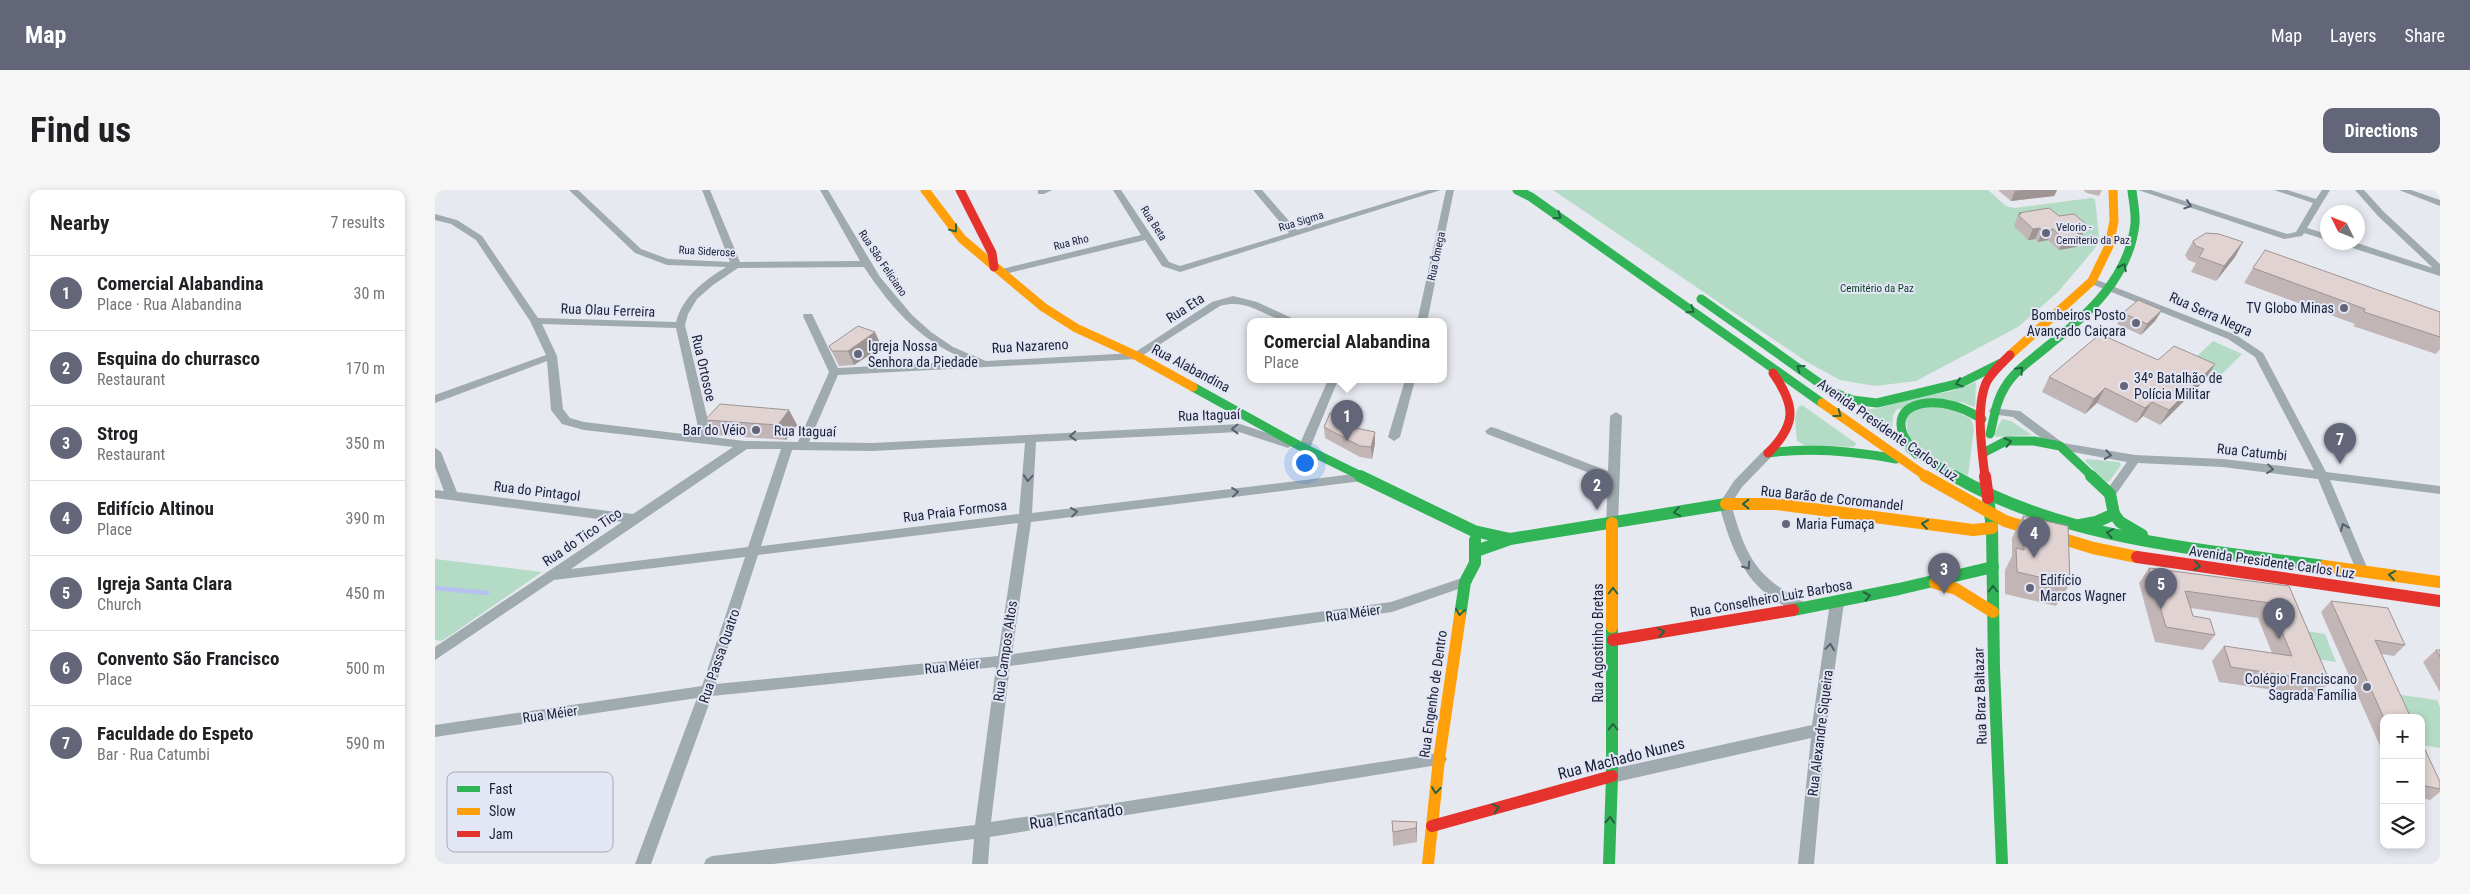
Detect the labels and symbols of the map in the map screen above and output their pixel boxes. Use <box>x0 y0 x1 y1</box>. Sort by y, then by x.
one-way arrow <box>2184 199 2192 209</box>
street label: Rua Beta <box>1138 204 1170 243</box>
north arrow <box>2320 205 2365 250</box>
street label: Rua Sigma <box>1277 209 1325 234</box>
one-way arrow <box>1553 210 1562 219</box>
place label: Velorio - Cemiterio da Paz <box>2056 221 2130 247</box>
one-way arrow <box>948 223 957 233</box>
marker: Velorio - Cemiterio da Paz <box>2040 227 2052 239</box>
street label: Rua São Feliciano <box>856 228 910 299</box>
street label: Rua Ômega <box>1425 230 1448 282</box>
street label: Rua Rho <box>1052 232 1090 253</box>
street label: Rua Siderose <box>678 244 736 259</box>
one-way arrow <box>2116 263 2126 272</box>
park label: Cemitério da Paz <box>1840 282 1914 295</box>
street label: Rua Serra Negra <box>2167 289 2255 339</box>
street label: Rua Eta <box>1163 290 1207 326</box>
street label: Rua Olau Ferreira <box>561 300 655 320</box>
place label: TV Globo Minas <box>2246 300 2334 316</box>
marker: TV Globo Minas <box>2338 302 2350 314</box>
one-way arrow <box>1686 304 1695 313</box>
place label: Bombeiros Posto Avançado Caiçara <box>2027 307 2126 339</box>
marker: Bombeiros Posto Avançado Caiçara <box>2130 317 2142 329</box>
street label: Rua Ortosoe <box>689 333 720 403</box>
street label: Rua Nazareno <box>991 336 1069 356</box>
place label: Igreja Nossa Senhora da Piedade <box>868 338 978 370</box>
street label: Rua Alabandina <box>1149 341 1233 395</box>
marker: Igreja Nossa Senhora da Piedade <box>852 348 864 360</box>
one-way arrow <box>1796 365 1806 374</box>
one-way arrow <box>2015 367 2024 376</box>
place label: 34º Batalhão de Polícia Militar <box>2134 370 2223 402</box>
street label: Avenida Presidente Carlos Luz <box>1815 375 1961 485</box>
one-way arrow <box>1955 377 1963 387</box>
marker: 34º Batalhão de Polícia Militar <box>2118 380 2130 392</box>
pin: 1 <box>1331 400 1363 441</box>
street label: Rua Itaguaí <box>1178 406 1241 424</box>
one-way arrow <box>1832 408 1842 417</box>
place label: Bar do Véio <box>683 422 746 438</box>
street label: Rua Itaguaí <box>774 422 837 440</box>
pin: 7 <box>2324 423 2356 464</box>
marker: Bar do Véio <box>750 424 762 436</box>
one-way arrow <box>1231 424 1238 434</box>
one-way arrow <box>1068 431 1076 442</box>
one-way arrow <box>2004 438 2013 448</box>
street label: Rua Catumbi <box>2216 440 2288 464</box>
one-way arrow <box>2104 449 2112 459</box>
your location <box>1292 450 1318 476</box>
one-way arrow <box>2266 463 2274 474</box>
pin: 2 <box>1581 469 1613 510</box>
one-way arrow <box>1023 474 1034 482</box>
street label: Rua do Pintagol <box>493 478 581 504</box>
street label: Rua Barão de Coromandel <box>1760 483 1904 513</box>
one-way arrow <box>1231 487 1239 498</box>
street label: Rua Praia Formosa <box>902 497 1008 525</box>
one-way arrow <box>1742 499 1750 509</box>
street label: Rua do Tico Tico <box>539 505 625 569</box>
one-way arrow <box>1672 506 1680 517</box>
one-way arrow <box>1070 507 1078 518</box>
place label: Maria Fumaça <box>1796 516 1874 532</box>
pin: 4 <box>2018 517 2050 558</box>
marker: Maria Fumaça <box>1780 518 1792 530</box>
one-way arrow <box>1920 519 1928 530</box>
one-way arrow <box>2340 523 2351 532</box>
one-way arrow <box>2106 528 2114 539</box>
street label: Avenida Presidente Carlos Luz <box>2188 542 2356 582</box>
pin: 3 <box>1928 553 1960 594</box>
one-way arrow <box>1741 560 1750 570</box>
one-way arrow <box>2193 560 2201 571</box>
pin: 5 <box>2145 568 2177 609</box>
one-way arrow <box>2387 571 2396 581</box>
place label: Edifício Marcos Wagner <box>2040 572 2126 604</box>
street label: Rua Conselheiro Luiz Barbosa <box>1689 576 1853 620</box>
marker: Edifício Marcos Wagner <box>2024 582 2036 594</box>
street label: Rua Agostinho Bretas <box>1590 583 1606 703</box>
one-way arrow <box>1988 585 1998 593</box>
one-way arrow <box>1608 587 1618 595</box>
one-way arrow <box>1863 592 1871 602</box>
pin: 6 <box>2263 598 2295 639</box>
street label: Rua Campos Altos <box>990 600 1020 702</box>
street label: Rua Méier <box>1325 601 1381 625</box>
street label: Rua Passa Quatro <box>695 607 743 705</box>
one-way arrow <box>1455 608 1466 616</box>
one-way arrow <box>1657 628 1666 638</box>
street label: Rua Engenho de Dentro <box>1416 629 1450 759</box>
one-way arrow <box>1825 643 1835 651</box>
street label: Rua Braz Baltazar <box>1970 647 1990 745</box>
street label: Rua Méier <box>924 655 980 677</box>
street label: Rua Alexandre Siqueira <box>1804 669 1836 797</box>
place label: Colégio Franciscano Sagrada Família <box>2245 671 2357 703</box>
marker: Colégio Franciscano Sagrada Família <box>2361 681 2373 693</box>
street label: Rua Méier <box>522 702 578 726</box>
one-way arrow <box>1608 723 1618 731</box>
street label: Rua Machado Nunes <box>1556 734 1686 783</box>
legend <box>447 772 613 852</box>
text: Fast <box>489 781 513 797</box>
one-way arrow <box>1431 786 1442 794</box>
street label: Rua Encantado <box>1028 800 1124 833</box>
text: Slow <box>489 803 516 819</box>
one-way arrow <box>1492 803 1500 814</box>
one-way arrow <box>1605 816 1616 824</box>
text: Jam <box>489 826 513 842</box>

